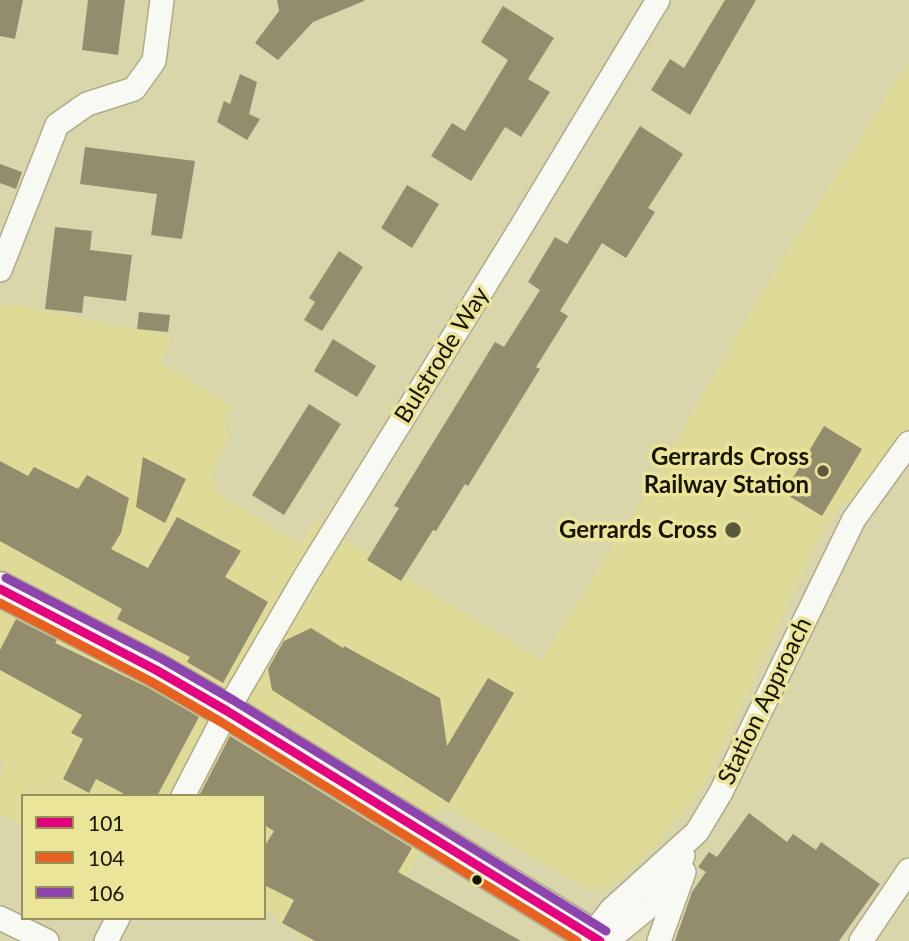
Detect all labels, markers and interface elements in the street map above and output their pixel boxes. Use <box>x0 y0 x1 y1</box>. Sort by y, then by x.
street label: Bulstrode Way <box>389 282 495 428</box>
place label: Gerrards Cross Railway Station <box>644 443 809 499</box>
marker: Gerrards Cross Railway Station <box>815 463 831 479</box>
place label: Gerrards Cross <box>559 516 717 544</box>
marker: Gerrards Cross <box>723 520 743 540</box>
street label: Station Approach <box>712 613 818 789</box>
legend <box>21 794 266 920</box>
text: 101 <box>88 810 125 835</box>
text: 104 <box>88 845 125 870</box>
unlabelled marker <box>470 873 484 887</box>
text: 106 <box>88 880 125 905</box>

